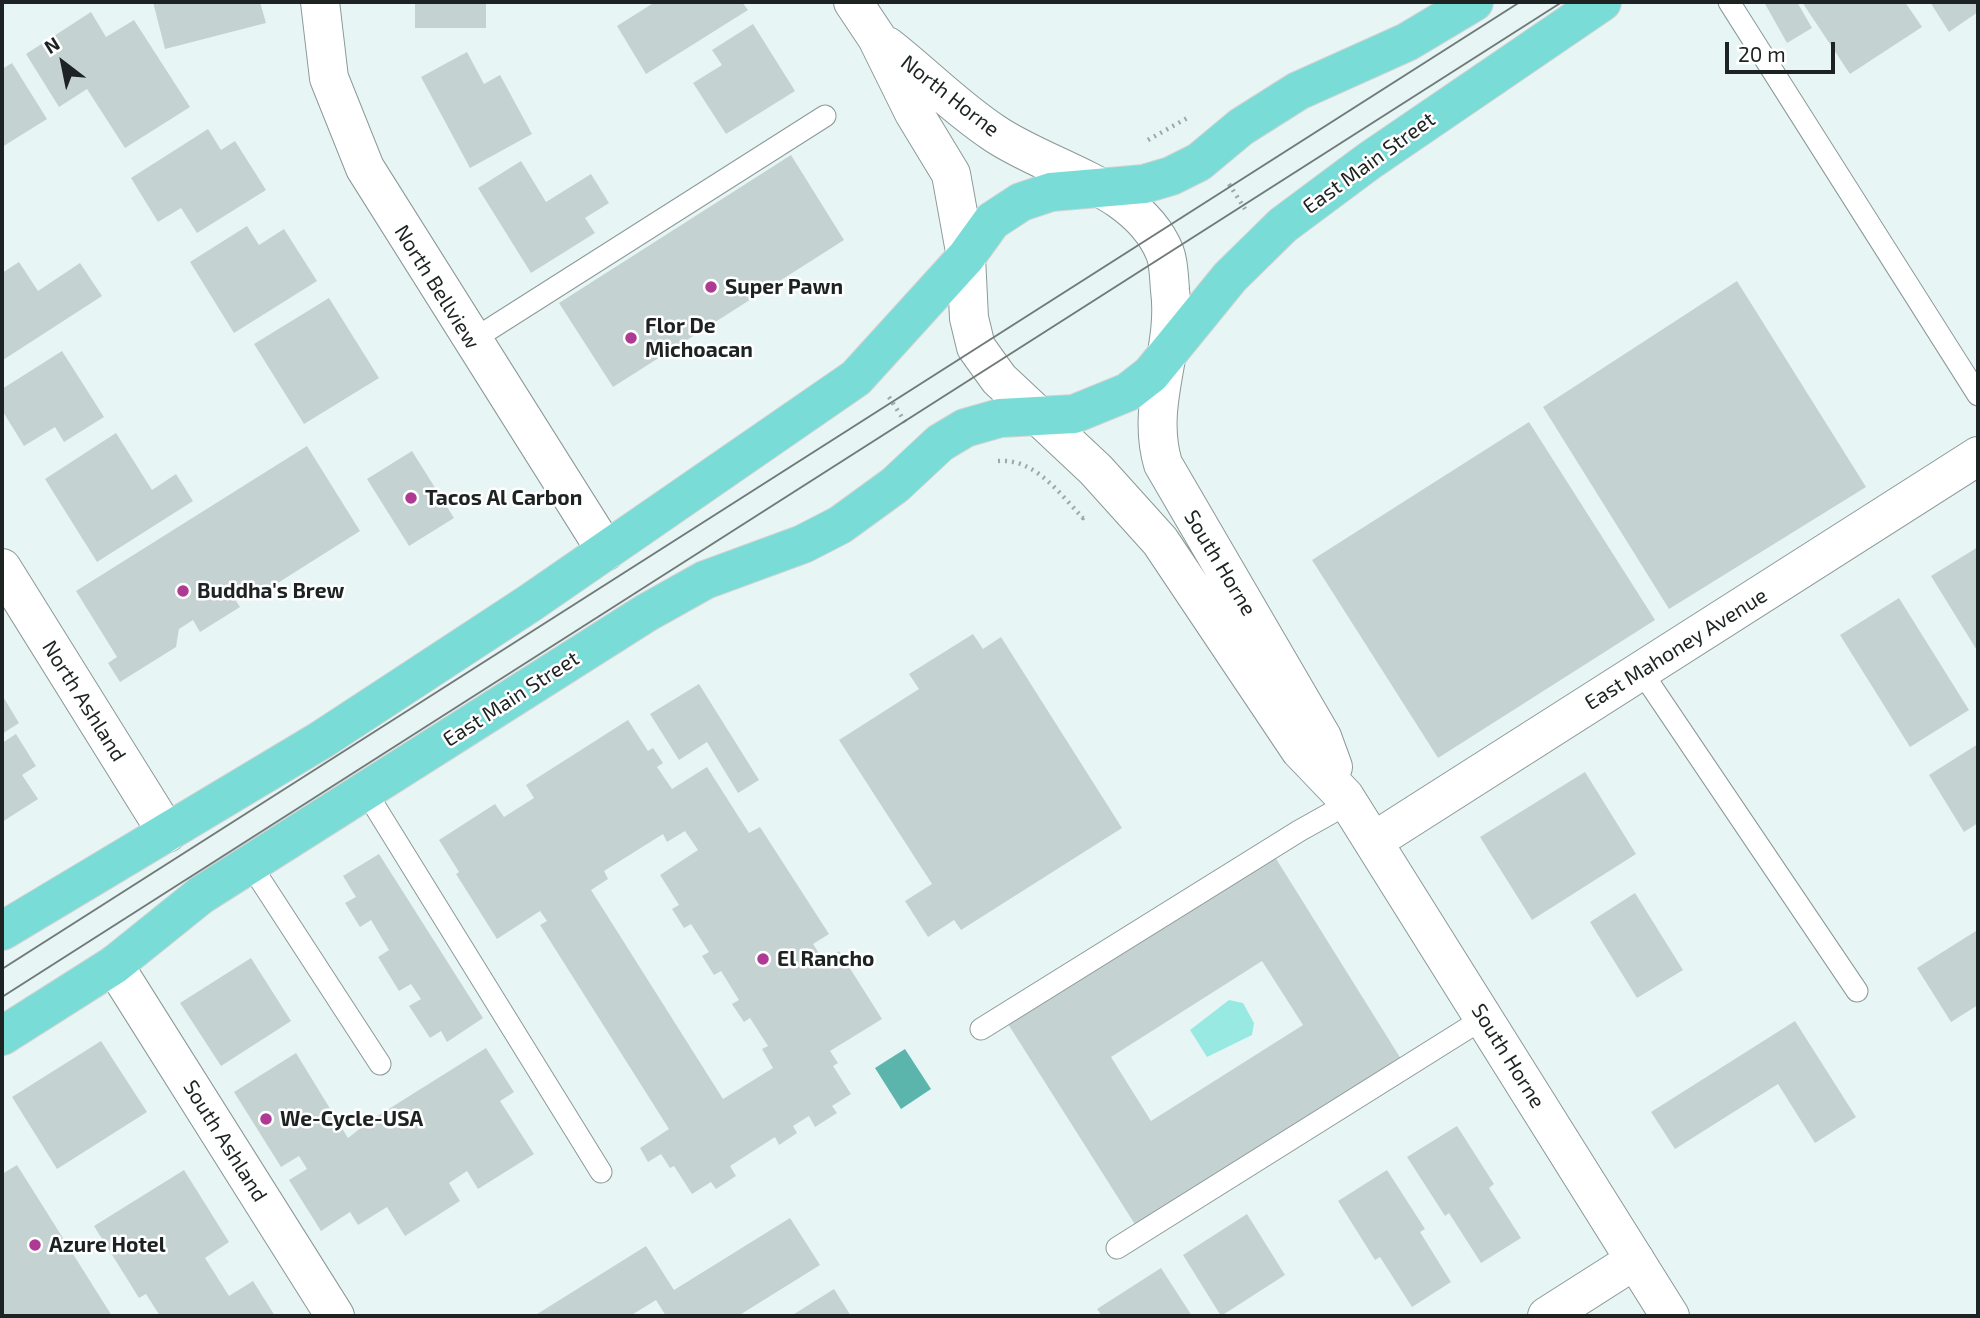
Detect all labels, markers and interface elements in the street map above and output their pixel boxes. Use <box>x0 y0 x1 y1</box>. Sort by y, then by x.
north arrow <box>28 28 98 98</box>
scale bar <box>1728 28 1838 72</box>
text: N <box>40 31 64 58</box>
text: 20 m <box>1738 41 1786 66</box>
street label: North Horne <box>896 50 1004 142</box>
street label: East Main Street <box>1298 107 1440 219</box>
street label: North Bellview <box>389 220 485 354</box>
place label: Super Pawn <box>725 274 843 300</box>
marker: Super Pawn <box>703 279 719 295</box>
place label: Flor De Michoacan <box>645 313 753 363</box>
marker: Flor De Michoacan <box>623 330 639 346</box>
place label: Tacos Al Carbon <box>425 485 582 511</box>
marker: Tacos Al Carbon <box>403 490 419 506</box>
street label: South Horne <box>1179 506 1261 620</box>
place label: Buddha's Brew <box>197 578 344 604</box>
marker: Buddha's Brew <box>175 583 191 599</box>
street label: East Mahoney Avenue <box>1580 583 1772 715</box>
street label: North Ashland <box>37 636 131 766</box>
street label: East Main Street <box>438 646 584 752</box>
place label: El Rancho <box>777 946 874 972</box>
marker: El Rancho <box>755 951 771 967</box>
street label: South Horne <box>1466 999 1550 1113</box>
street label: South Ashland <box>178 1076 272 1206</box>
place label: We-Cycle-USA <box>280 1106 423 1132</box>
marker: We-Cycle-USA <box>258 1111 274 1127</box>
place label: Azure Hotel <box>49 1232 166 1258</box>
marker: Azure Hotel <box>27 1237 43 1253</box>

